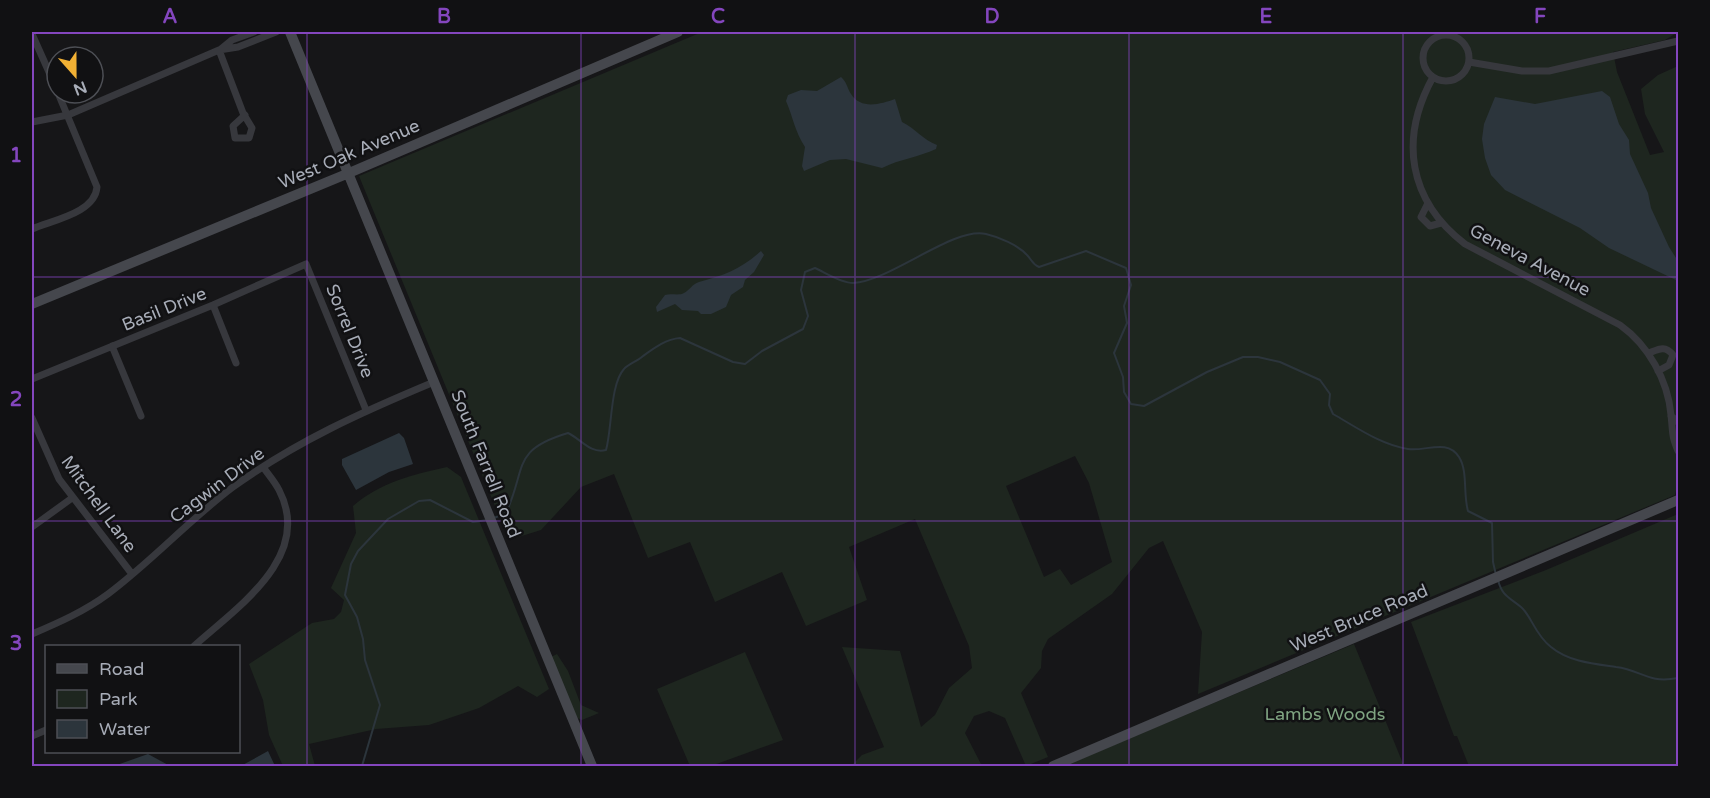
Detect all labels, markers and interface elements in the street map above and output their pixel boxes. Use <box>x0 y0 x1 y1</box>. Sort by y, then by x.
text: A <box>163 5 178 29</box>
text: B <box>437 5 451 29</box>
text: C <box>711 5 725 29</box>
text: D <box>984 5 1000 29</box>
text: E <box>1260 5 1273 29</box>
text: F <box>1534 5 1546 29</box>
north arrow <box>45 45 105 105</box>
text: N <box>70 76 90 100</box>
street label: West Oak Avenue <box>275 114 423 194</box>
text: 1 <box>10 144 22 168</box>
street label: Geneva Avenue <box>1466 219 1594 301</box>
street label: Sorrel Drive <box>321 281 379 381</box>
street label: Basil Drive <box>119 282 209 336</box>
street label: South Farrell Road <box>446 387 526 541</box>
text: 2 <box>10 388 22 412</box>
street label: Cagwin Drive <box>165 442 269 528</box>
street label: Mitchell Lane <box>56 451 142 557</box>
street label: West Bruce Road <box>1287 579 1431 657</box>
text: 3 <box>10 632 22 656</box>
legend <box>45 645 240 753</box>
text: Road <box>99 658 144 680</box>
text: Park <box>99 688 138 710</box>
park label: Lambs Woods <box>1265 703 1385 725</box>
text: Water <box>99 718 150 740</box>

